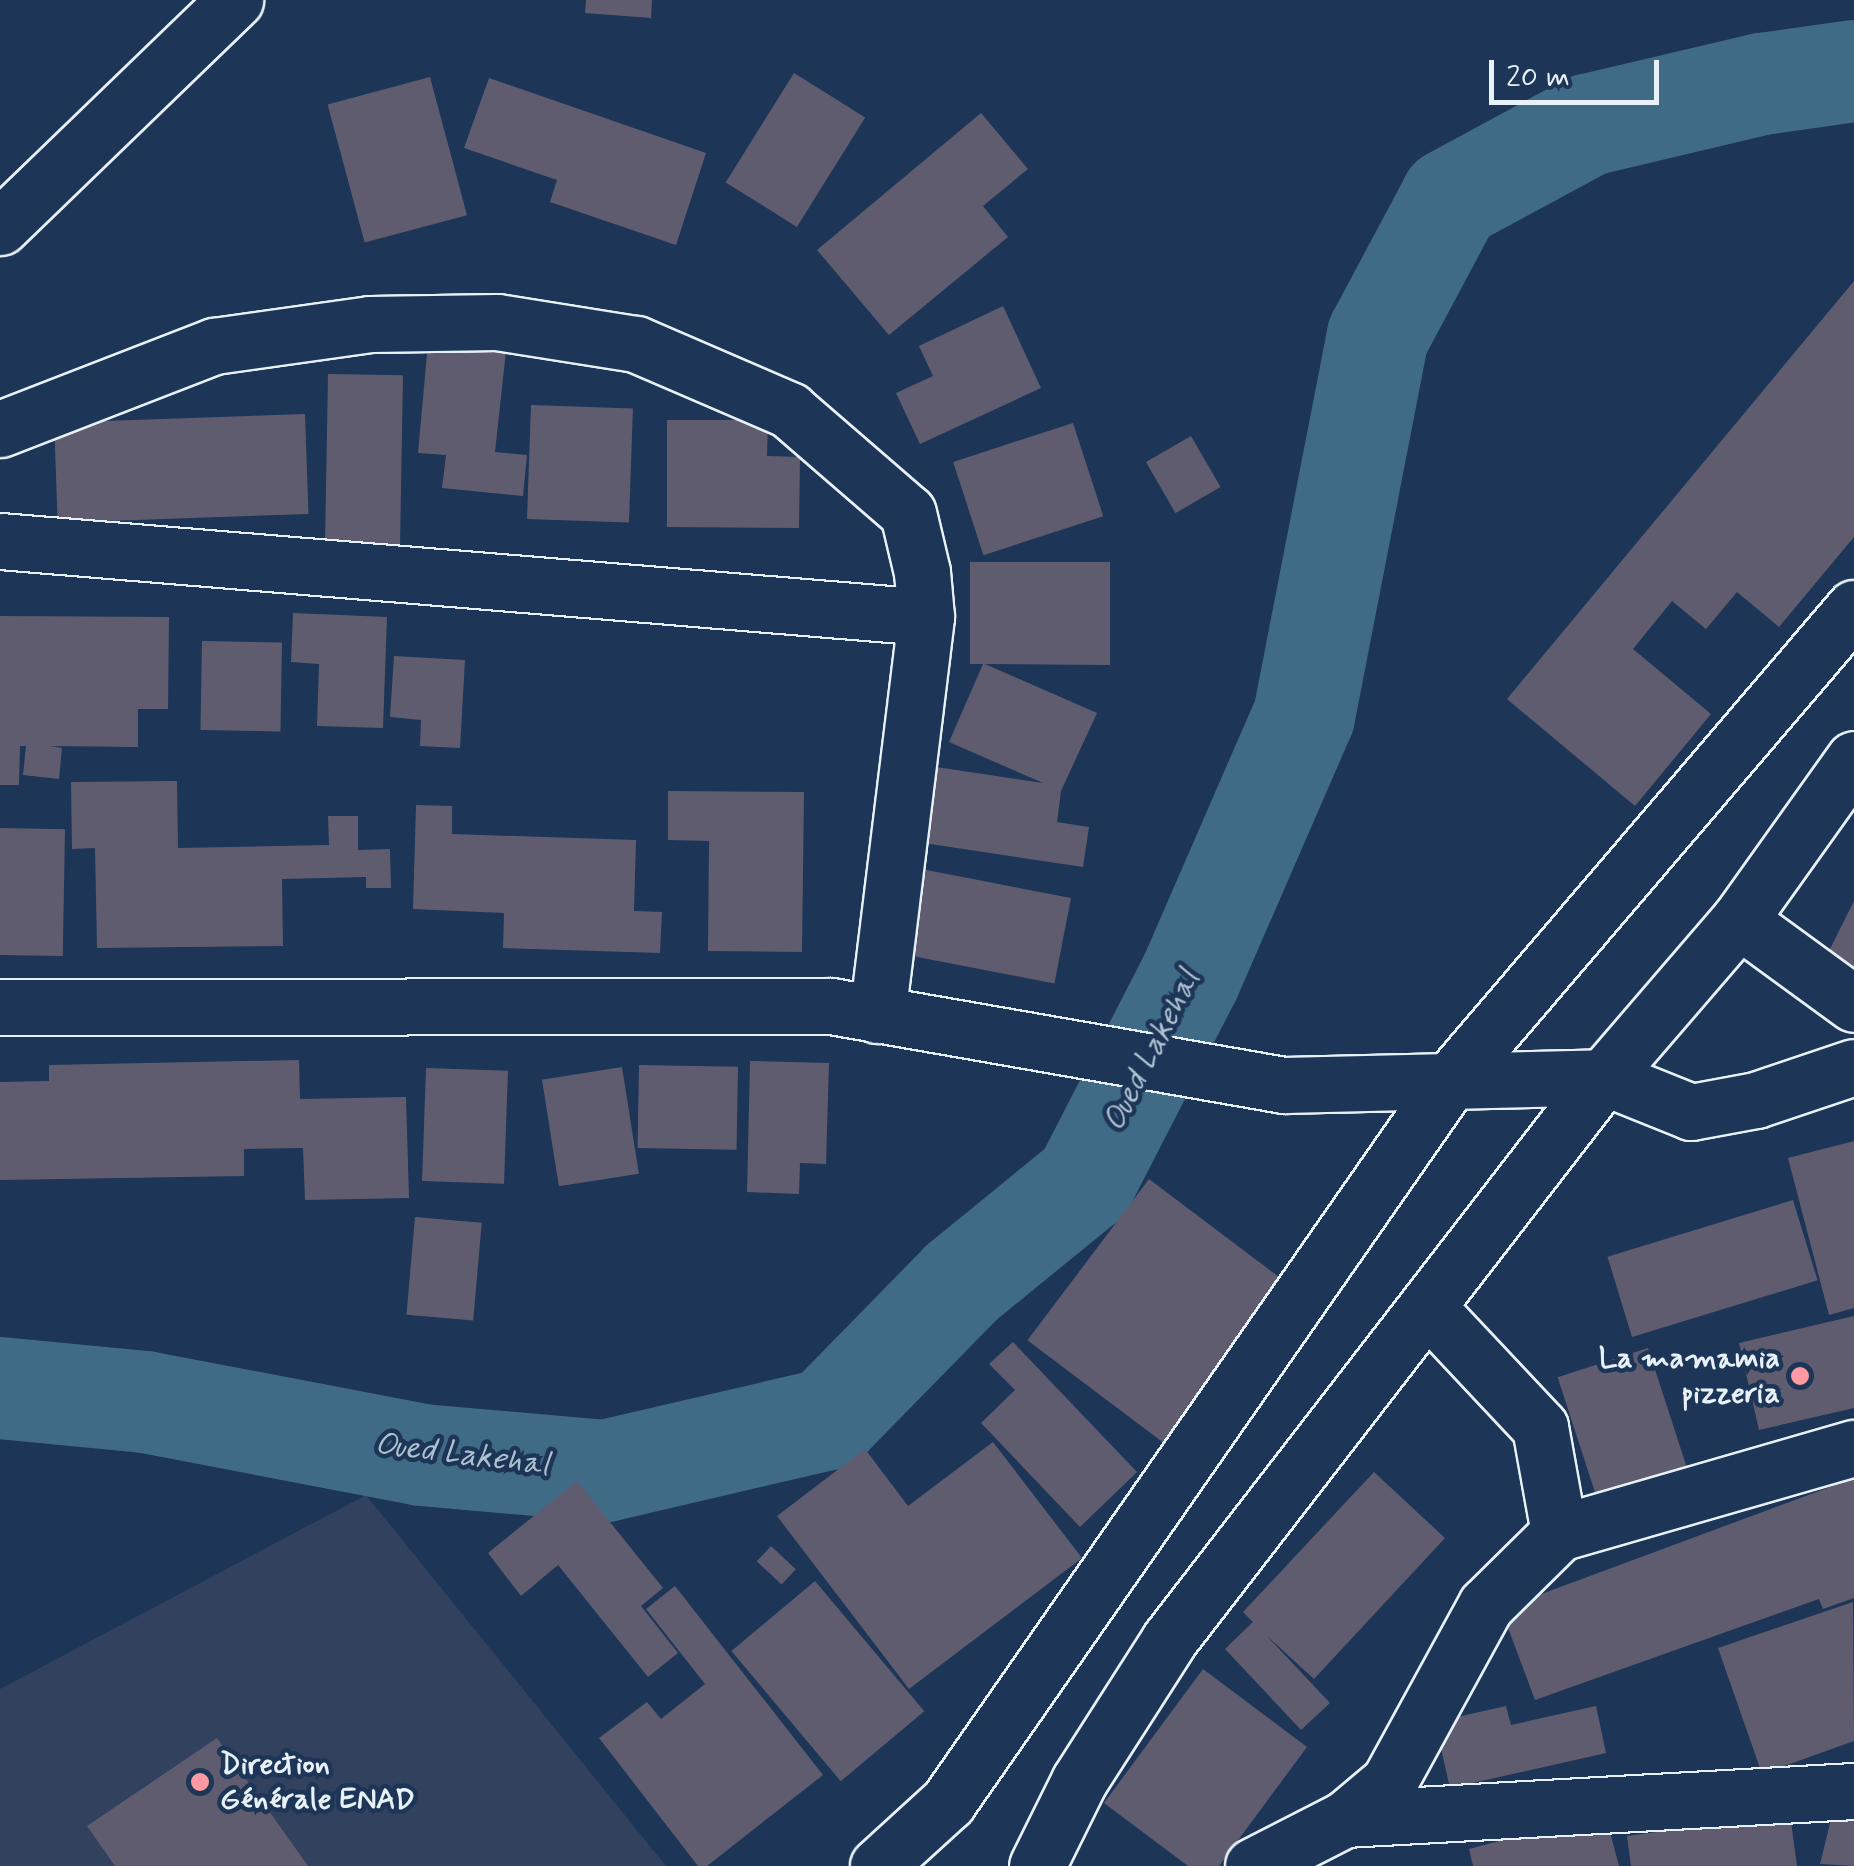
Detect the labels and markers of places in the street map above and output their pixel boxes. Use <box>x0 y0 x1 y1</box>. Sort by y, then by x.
place label: La mamamia pizzeria <box>1599 1341 1780 1412</box>
marker: La mamamia pizzeria <box>1789 1365 1811 1387</box>
place label: Direction Générale ENAD <box>220 1747 415 1818</box>
marker: Direction Générale ENAD <box>189 1771 211 1793</box>

